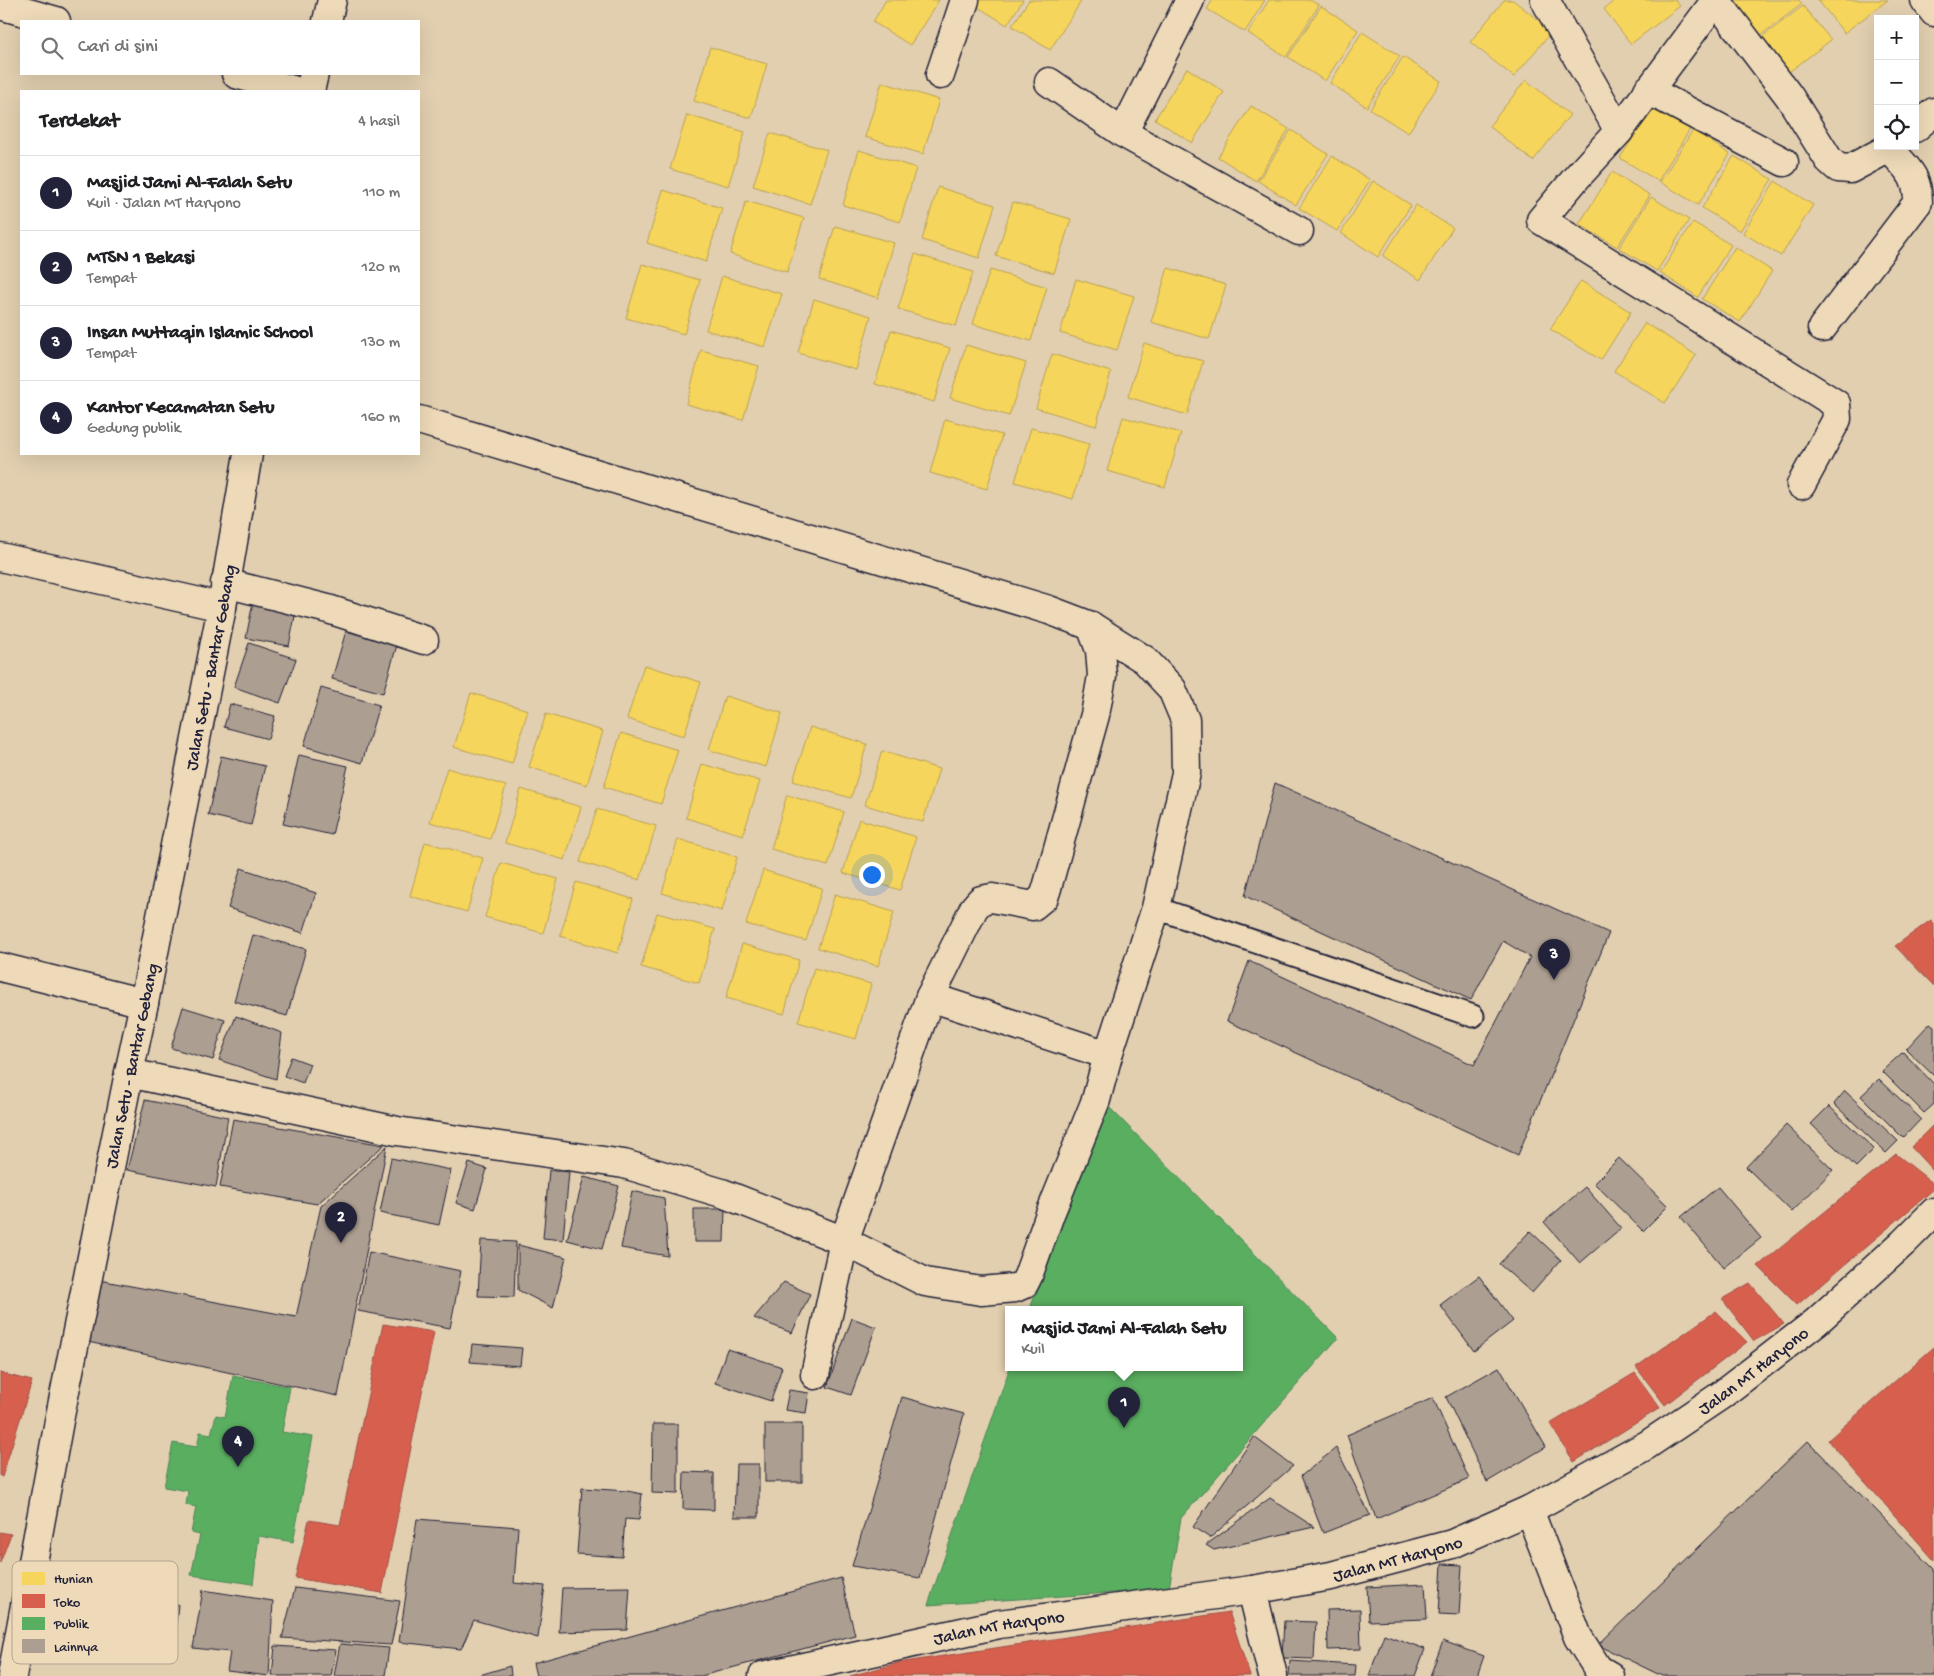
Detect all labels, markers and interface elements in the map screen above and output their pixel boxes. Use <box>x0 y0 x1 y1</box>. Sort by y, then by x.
map controls <box>1874 15 1919 150</box>
button: + <box>1874 15 1919 60</box>
search box <box>20 20 420 75</box>
icon: search <box>38 34 66 62</box>
text: Cari di sini <box>78 36 158 59</box>
button: − <box>1874 60 1919 105</box>
button: locate <box>1874 105 1919 150</box>
text: Terdekat <box>40 110 119 135</box>
text: 4 hasil <box>358 113 400 132</box>
text: Masjid Jami Al-Falah Setu <box>87 172 292 195</box>
text: 1 <box>53 184 59 203</box>
text: 110 m <box>363 184 400 203</box>
text: Kuil · Jalan MT Haryono <box>87 195 241 214</box>
text: MTSN 1 Bekasi <box>87 247 195 270</box>
text: 2 <box>52 259 60 278</box>
text: 120 m <box>361 259 400 278</box>
text: Tempat <box>87 270 136 289</box>
text: Insan Muttaqin Islamic School <box>87 322 313 345</box>
text: 3 <box>52 334 60 353</box>
text: 130 m <box>361 334 400 353</box>
text: Tempat <box>87 345 136 364</box>
text: Kantor Kecamatan Setu <box>87 397 274 420</box>
text: 4 <box>52 409 60 428</box>
text: 160 m <box>361 409 400 428</box>
text: Gedung publik <box>87 420 181 439</box>
street label: Jalan Setu - Bantar Gebang <box>182 563 242 772</box>
your location <box>859 862 885 888</box>
pin: 3 <box>1538 939 1570 980</box>
street label: Jalan Setu - Bantar Gebang <box>102 962 165 1170</box>
pin: 2 <box>325 1202 357 1243</box>
popup <box>1005 1306 1243 1371</box>
text: Masjid Jami Al-Falah Setu <box>1021 1318 1227 1341</box>
street label: Jalan MT Haryono <box>1695 1324 1814 1420</box>
text: Kuil <box>1021 1341 1045 1360</box>
pin: 1 <box>1108 1387 1140 1428</box>
pin: 4 <box>222 1426 254 1467</box>
street label: Jalan MT Haryono <box>1331 1533 1466 1588</box>
legend <box>12 1561 178 1664</box>
text: Hunian <box>54 1572 93 1589</box>
text: Toko <box>53 1595 80 1612</box>
street label: Jalan MT Haryono <box>932 1607 1066 1651</box>
text: Publik <box>53 1617 90 1634</box>
text: Lainnya <box>54 1640 99 1657</box>

